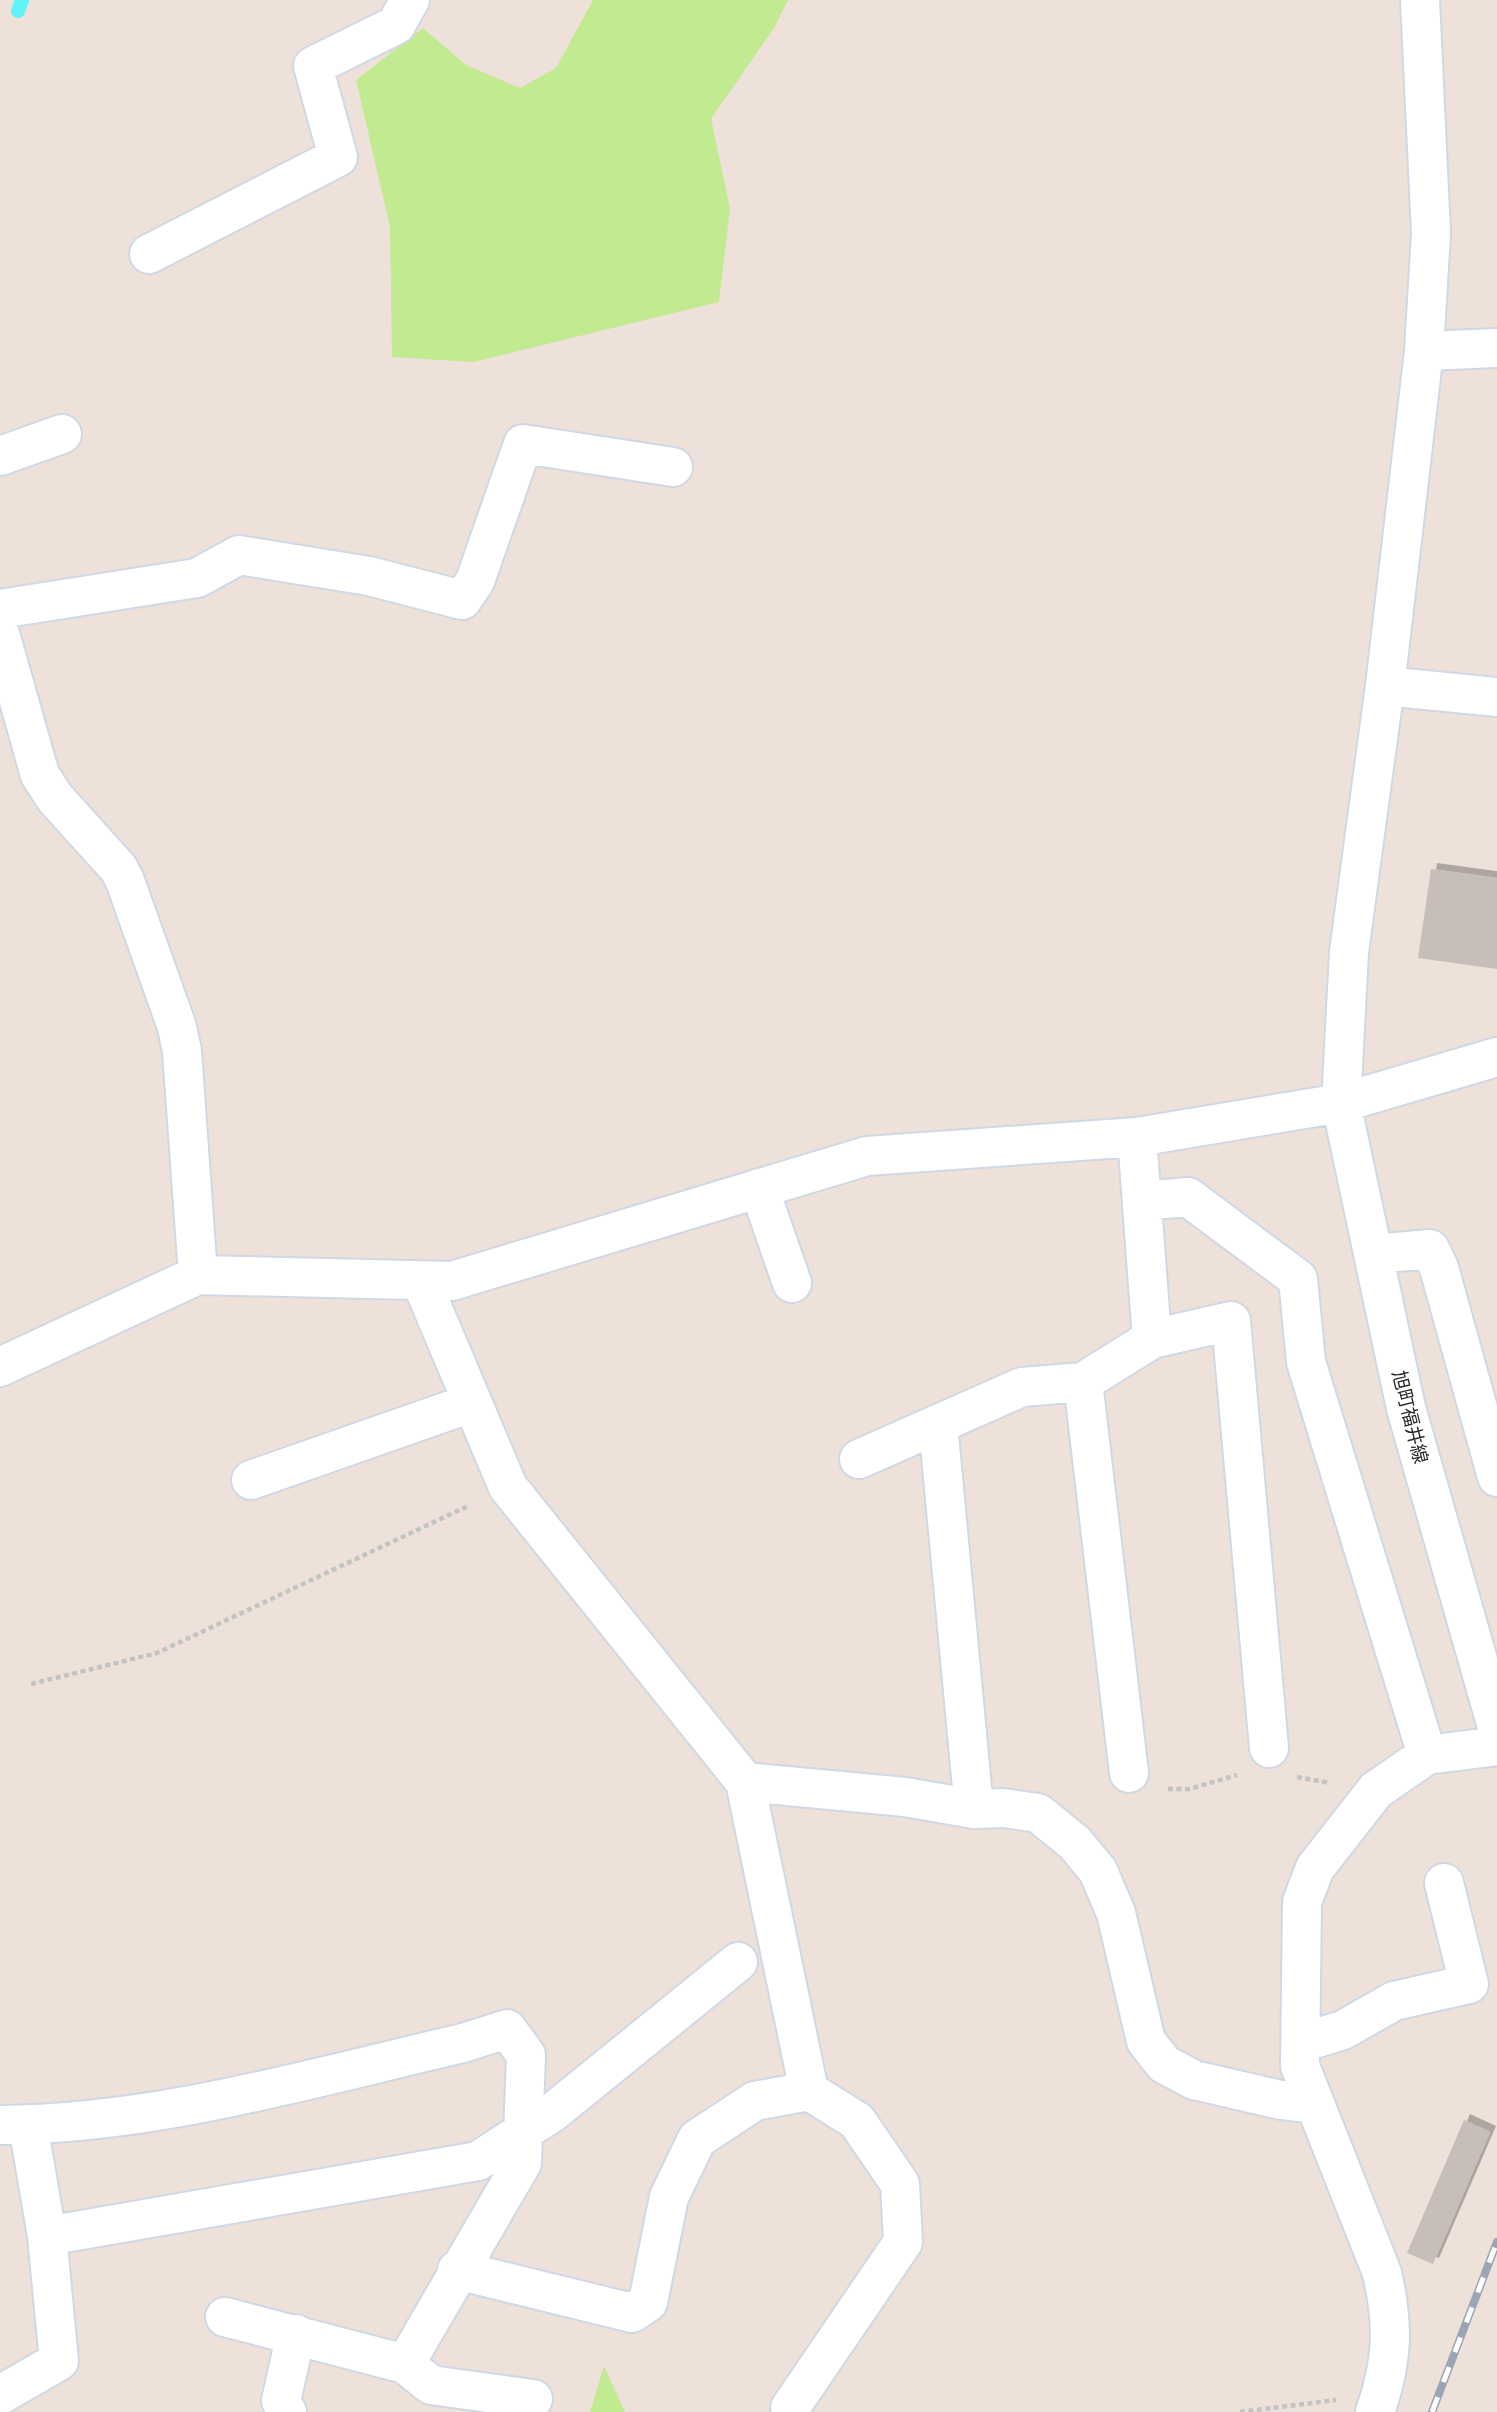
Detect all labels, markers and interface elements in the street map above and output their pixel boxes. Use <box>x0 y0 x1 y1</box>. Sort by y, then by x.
street label: 旭町福井線 <box>1386 1368 1434 1466</box>

